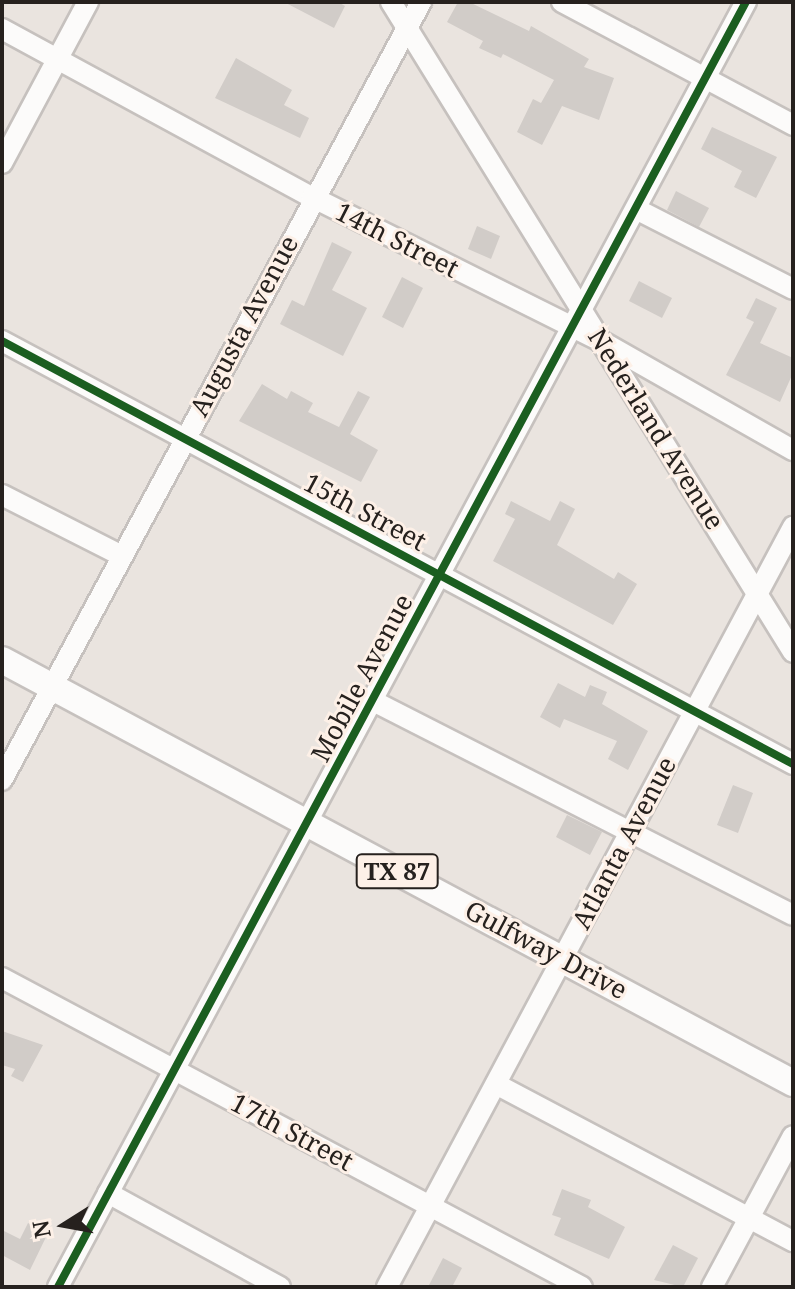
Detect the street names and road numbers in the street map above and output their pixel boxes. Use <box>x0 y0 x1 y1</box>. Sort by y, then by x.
street label: 14th Street <box>330 196 464 284</box>
street label: Augusta Avenue <box>183 230 305 422</box>
street label: Nederland Avenue <box>582 323 730 535</box>
street label: 15th Street <box>299 467 431 557</box>
street label: Mobile Avenue <box>305 589 419 767</box>
street label: Atlanta Avenue <box>566 752 682 934</box>
road number: TX 87 <box>355 851 439 891</box>
street label: Gulfway Drive <box>460 894 632 1006</box>
street label: 17th Street <box>226 1087 358 1177</box>

